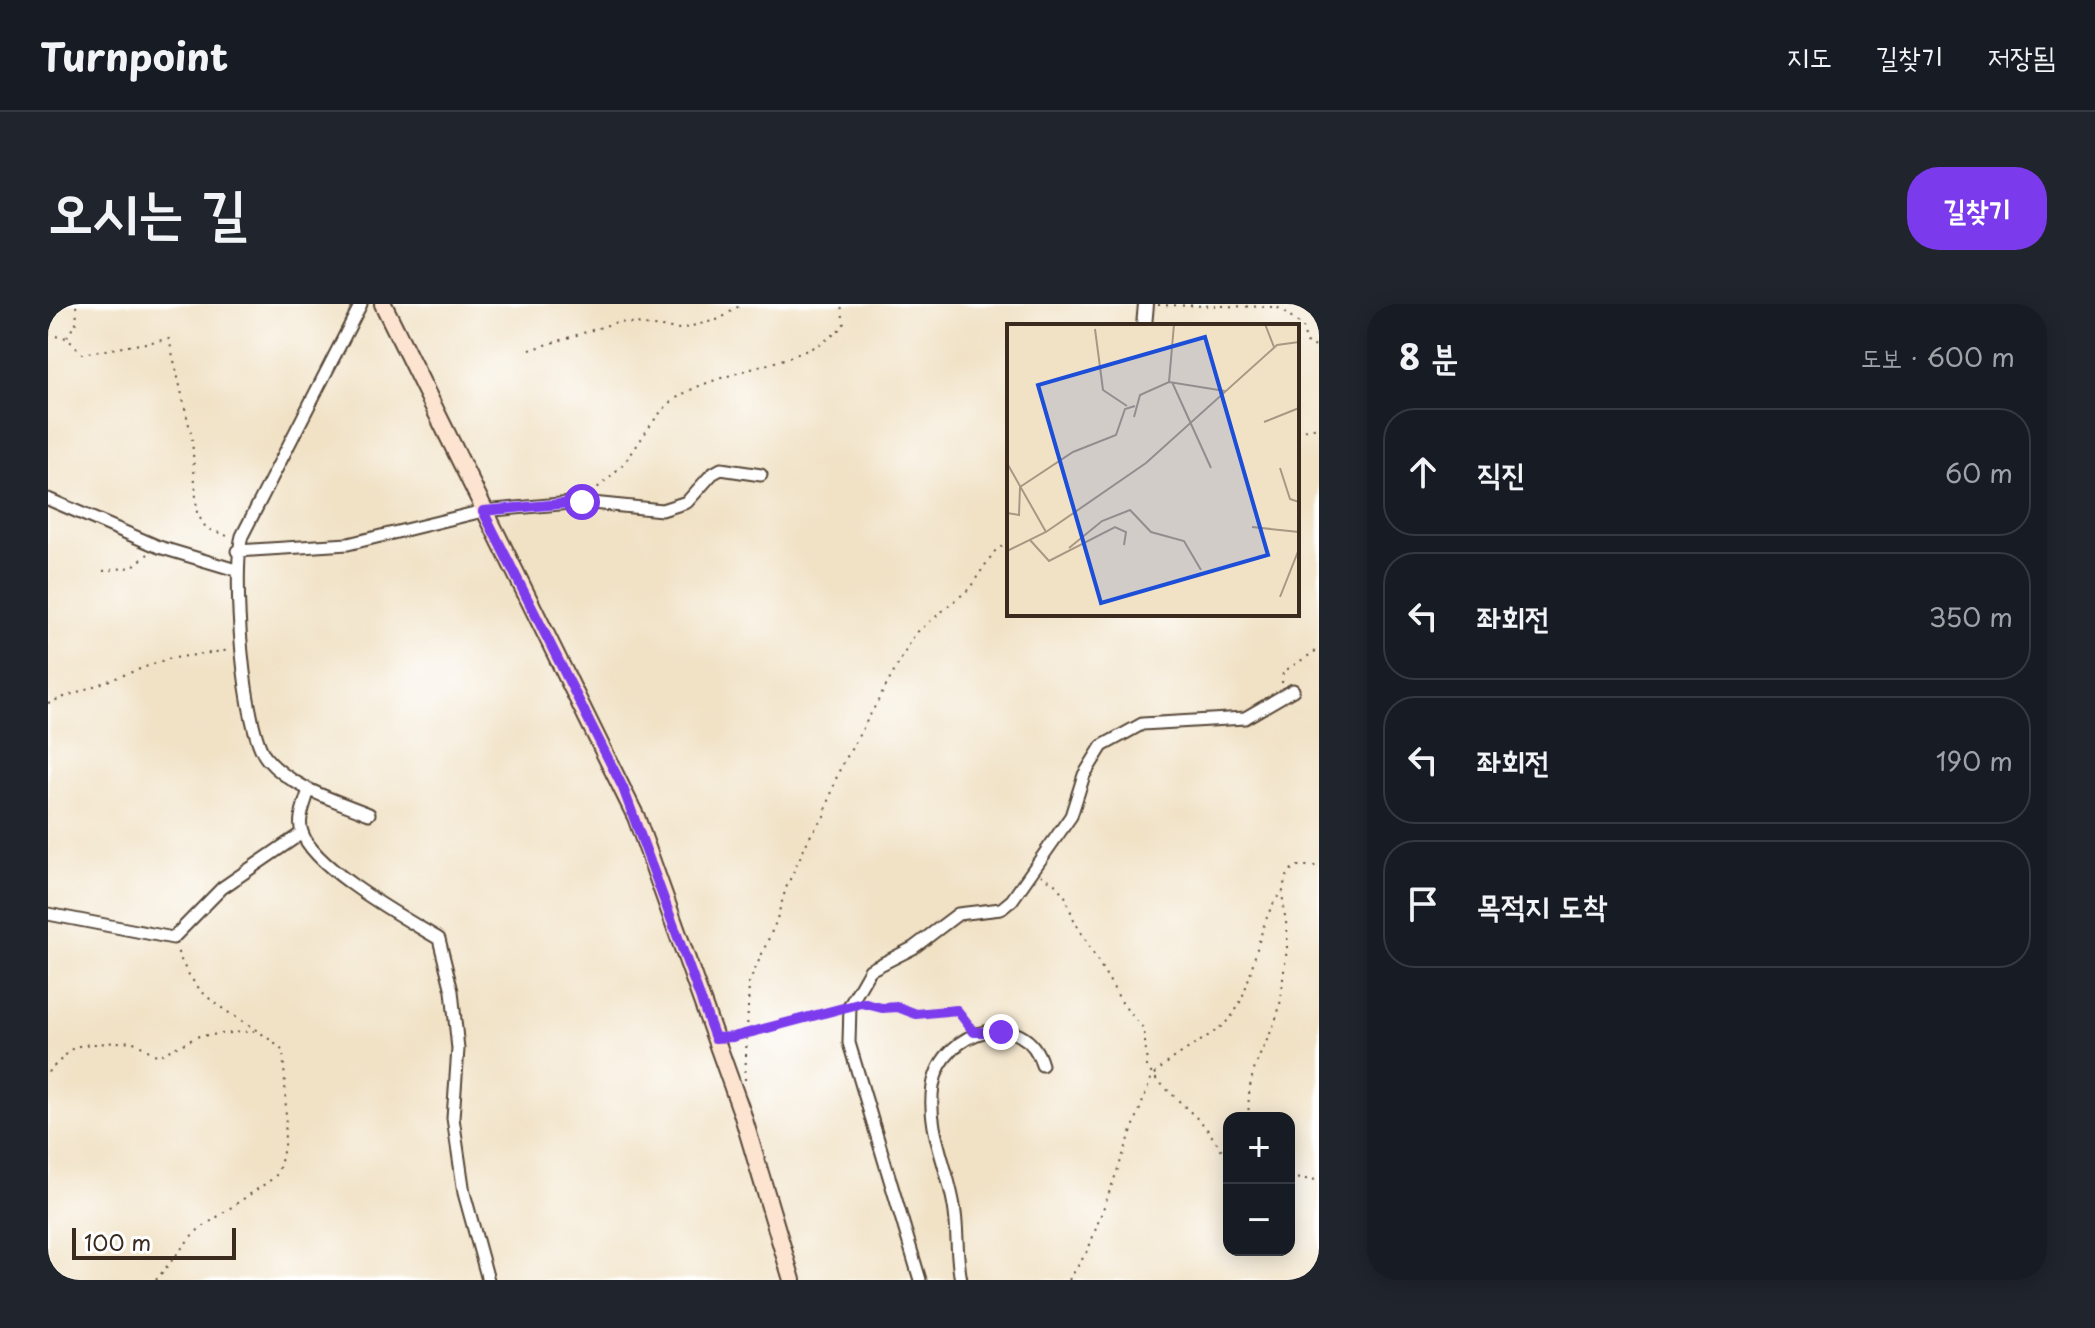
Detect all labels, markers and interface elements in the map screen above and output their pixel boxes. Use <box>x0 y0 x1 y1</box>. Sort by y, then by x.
text: Turnpoint <box>40 27 228 84</box>
text: 지도 <box>1787 34 1832 77</box>
text: 길찾기 <box>1876 34 1943 77</box>
text: 저장됨 <box>1987 34 2055 77</box>
text: 오시는 길 <box>48 166 246 251</box>
button: 길찾기 <box>1907 167 2047 250</box>
inset map <box>1007 324 1299 616</box>
text: 8 분 <box>1399 330 1459 382</box>
text: 도보 · 600 m <box>1860 337 2015 376</box>
icon: ahead <box>1401 450 1445 494</box>
text: 직진 <box>1477 450 1525 495</box>
text: 60 m <box>1945 453 2013 492</box>
route start <box>564 484 600 520</box>
icon: left <box>1401 594 1445 638</box>
text: 좌회전 <box>1477 594 1549 639</box>
text: 350 m <box>1929 597 2013 636</box>
icon: left <box>1401 738 1445 782</box>
text: 좌회전 <box>1477 738 1549 783</box>
text: 190 m <box>1936 741 2013 780</box>
icon: arrive <box>1401 882 1445 926</box>
text: 목적지 도착 <box>1477 882 1607 927</box>
route end <box>983 1014 1019 1050</box>
map controls <box>1223 1112 1295 1256</box>
button: + <box>1223 1112 1295 1184</box>
button: − <box>1223 1184 1295 1256</box>
scale bar <box>72 1224 236 1260</box>
text: 100 m <box>84 1225 151 1258</box>

